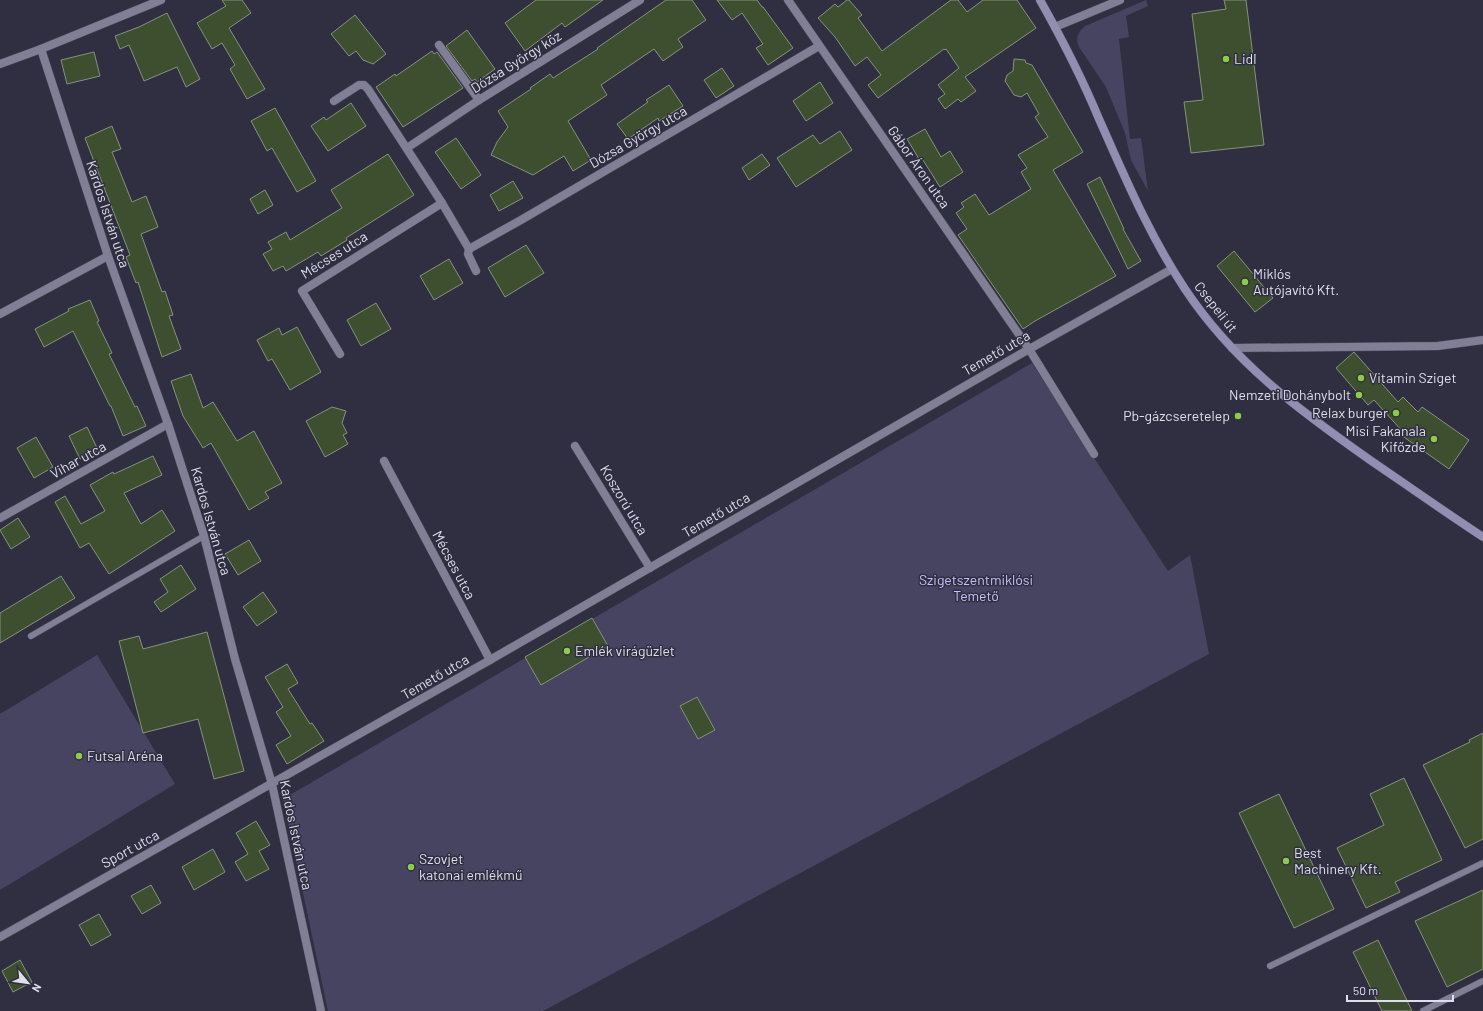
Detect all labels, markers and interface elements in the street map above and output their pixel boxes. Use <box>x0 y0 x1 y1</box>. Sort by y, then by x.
street label: Dózsa György köz <box>467 27 564 96</box>
place label: Lidl <box>1234 50 1256 67</box>
marker: Lidl <box>1221 54 1231 64</box>
street label: Dózsa György utca <box>586 102 690 171</box>
street label: Gábor Áron utca <box>885 122 954 211</box>
street label: Kardos István utca <box>83 158 134 270</box>
street label: Mécses utca <box>297 227 370 282</box>
place label: Miklós Autójavító Kft. <box>1253 265 1339 298</box>
marker: Miklós Autójavító Kft. <box>1240 277 1250 287</box>
street label: Csepeli út <box>1191 278 1242 336</box>
street label: Temető utca <box>959 326 1033 379</box>
place label: Vitamin Sziget <box>1369 369 1457 386</box>
marker: Vitamin Sziget <box>1356 373 1366 383</box>
place label: Nemzeti Dohánybolt <box>1229 386 1351 403</box>
marker: Nemzeti Dohánybolt <box>1354 390 1364 400</box>
place label: Relax burger <box>1312 404 1388 421</box>
place label: Pb-gázcseretelep <box>1123 407 1230 424</box>
marker: Relax burger <box>1391 408 1401 418</box>
marker: Pb-gázcseretelep <box>1233 411 1243 421</box>
place label: Misi Fakanala Kifőzde <box>1346 422 1426 455</box>
marker: Misi Fakanala Kifőzde <box>1429 434 1439 444</box>
street label: Vihar utca <box>47 437 109 482</box>
street label: Koszorú utca <box>597 462 652 538</box>
street label: Kardos István utca <box>188 465 235 577</box>
street label: Temető utca <box>679 488 753 541</box>
street label: Mécses utca <box>429 528 480 602</box>
park label: Szigetszentmiklósi Temető <box>919 571 1033 604</box>
place label: Emlék virágüzlet <box>575 642 675 659</box>
marker: Emlék virágüzlet <box>562 646 572 656</box>
street label: Temető utca <box>398 650 472 703</box>
place label: Futsal Aréna <box>87 747 163 764</box>
marker: Futsal Aréna <box>74 751 84 761</box>
street label: Kardos István utca <box>277 778 316 891</box>
street label: Sport utca <box>98 826 162 871</box>
place label: Best Machinery Kft. <box>1294 844 1382 877</box>
place label: Szovjet katonai emlékmű <box>419 850 522 883</box>
marker: Best Machinery Kft. <box>1281 856 1291 866</box>
marker: Szovjet katonai emlékmű <box>406 862 416 872</box>
north arrow <box>8 963 48 1003</box>
scale bar <box>1347 977 1453 1003</box>
text: N <box>30 982 45 994</box>
text: 50 m <box>1353 983 1378 997</box>

